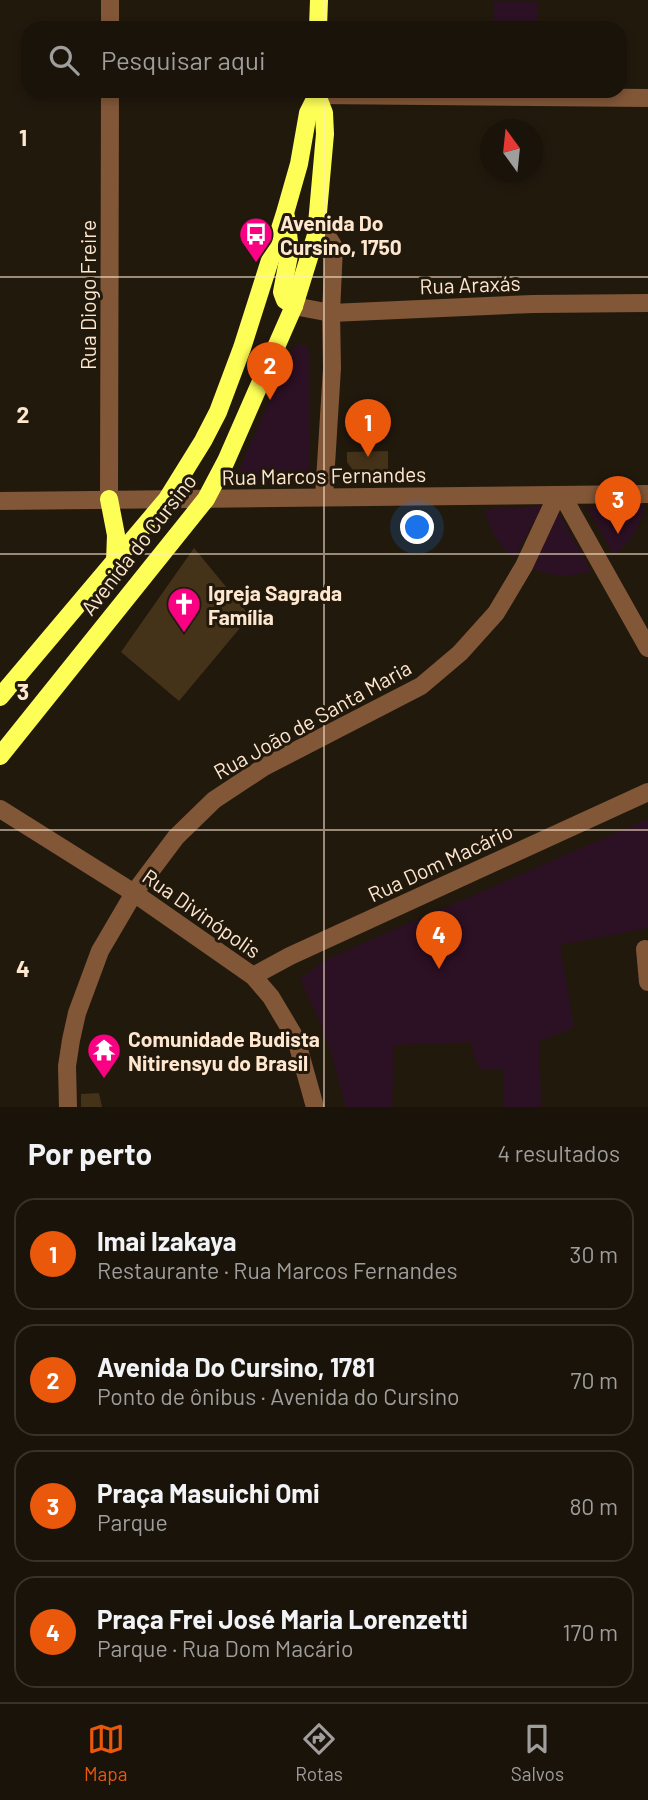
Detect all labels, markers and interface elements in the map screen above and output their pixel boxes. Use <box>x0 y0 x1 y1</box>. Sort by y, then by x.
search box <box>21 21 627 98</box>
icon: search <box>45 41 83 79</box>
text: Pesquisar aqui <box>101 44 266 75</box>
north arrow <box>480 119 543 182</box>
text: 1 <box>19 123 27 151</box>
place label: Avenida Do Cursino, 1750 <box>280 210 402 259</box>
bus stop icon: Avenida Do Cursino, 1750 <box>237 215 275 264</box>
street label: Rua Diogo Freire <box>75 220 100 370</box>
street label: Rua Araxás <box>419 270 521 298</box>
pin: 2 <box>247 342 293 400</box>
pin: 1 <box>345 399 391 457</box>
text: 2 <box>17 400 29 428</box>
street label: Rua Marcos Fernandes <box>221 461 427 489</box>
street label: Avenida do Cursino <box>75 468 201 620</box>
pin: 3 <box>595 476 641 534</box>
your location <box>400 510 434 544</box>
place label: Igreja Sagrada Família <box>208 580 342 629</box>
church icon: Igreja Sagrada Família <box>165 585 203 634</box>
street label: Rua João de Santa Maria <box>209 654 415 784</box>
text: 3 <box>17 677 29 705</box>
street label: Rua Dom Macário <box>364 818 516 906</box>
street label: Rua Divinópolis <box>138 863 266 963</box>
pin: 4 <box>416 911 462 969</box>
text: 4 <box>16 954 30 982</box>
place label: Comunidade Budista Nitirensyu do Brasil <box>128 1026 320 1075</box>
temple icon: Comunidade Budista Nitirensyu do Brasil <box>85 1031 123 1080</box>
text: Por perto <box>28 1135 152 1171</box>
text: 4 resultados <box>497 1139 620 1167</box>
text: Imai Izakaya <box>97 1225 236 1256</box>
text: 1 <box>49 1240 57 1268</box>
text: 30 m <box>570 1240 618 1268</box>
text: Restaurante · Rua Marcos Fernandes <box>97 1256 457 1284</box>
text: Avenida Do Cursino, 1781 <box>97 1351 375 1382</box>
text: 2 <box>47 1366 59 1394</box>
text: 70 m <box>571 1366 618 1394</box>
text: Ponto de ônibus · Avenida do Cursino <box>97 1382 460 1410</box>
text: Praça Masuichi Omi <box>97 1477 320 1508</box>
text: 3 <box>47 1492 59 1520</box>
text: 80 m <box>569 1492 618 1520</box>
text: Parque <box>97 1508 168 1536</box>
text: Praça Frei José Maria Lorenzetti <box>97 1603 468 1634</box>
text: 4 <box>46 1618 60 1646</box>
text: 170 m <box>562 1618 618 1646</box>
text: Parque · Rua Dom Macário <box>97 1634 354 1662</box>
tab: Mapa <box>84 1720 127 1785</box>
tab: Rotas <box>295 1720 343 1785</box>
tab: Salvos <box>511 1720 564 1785</box>

